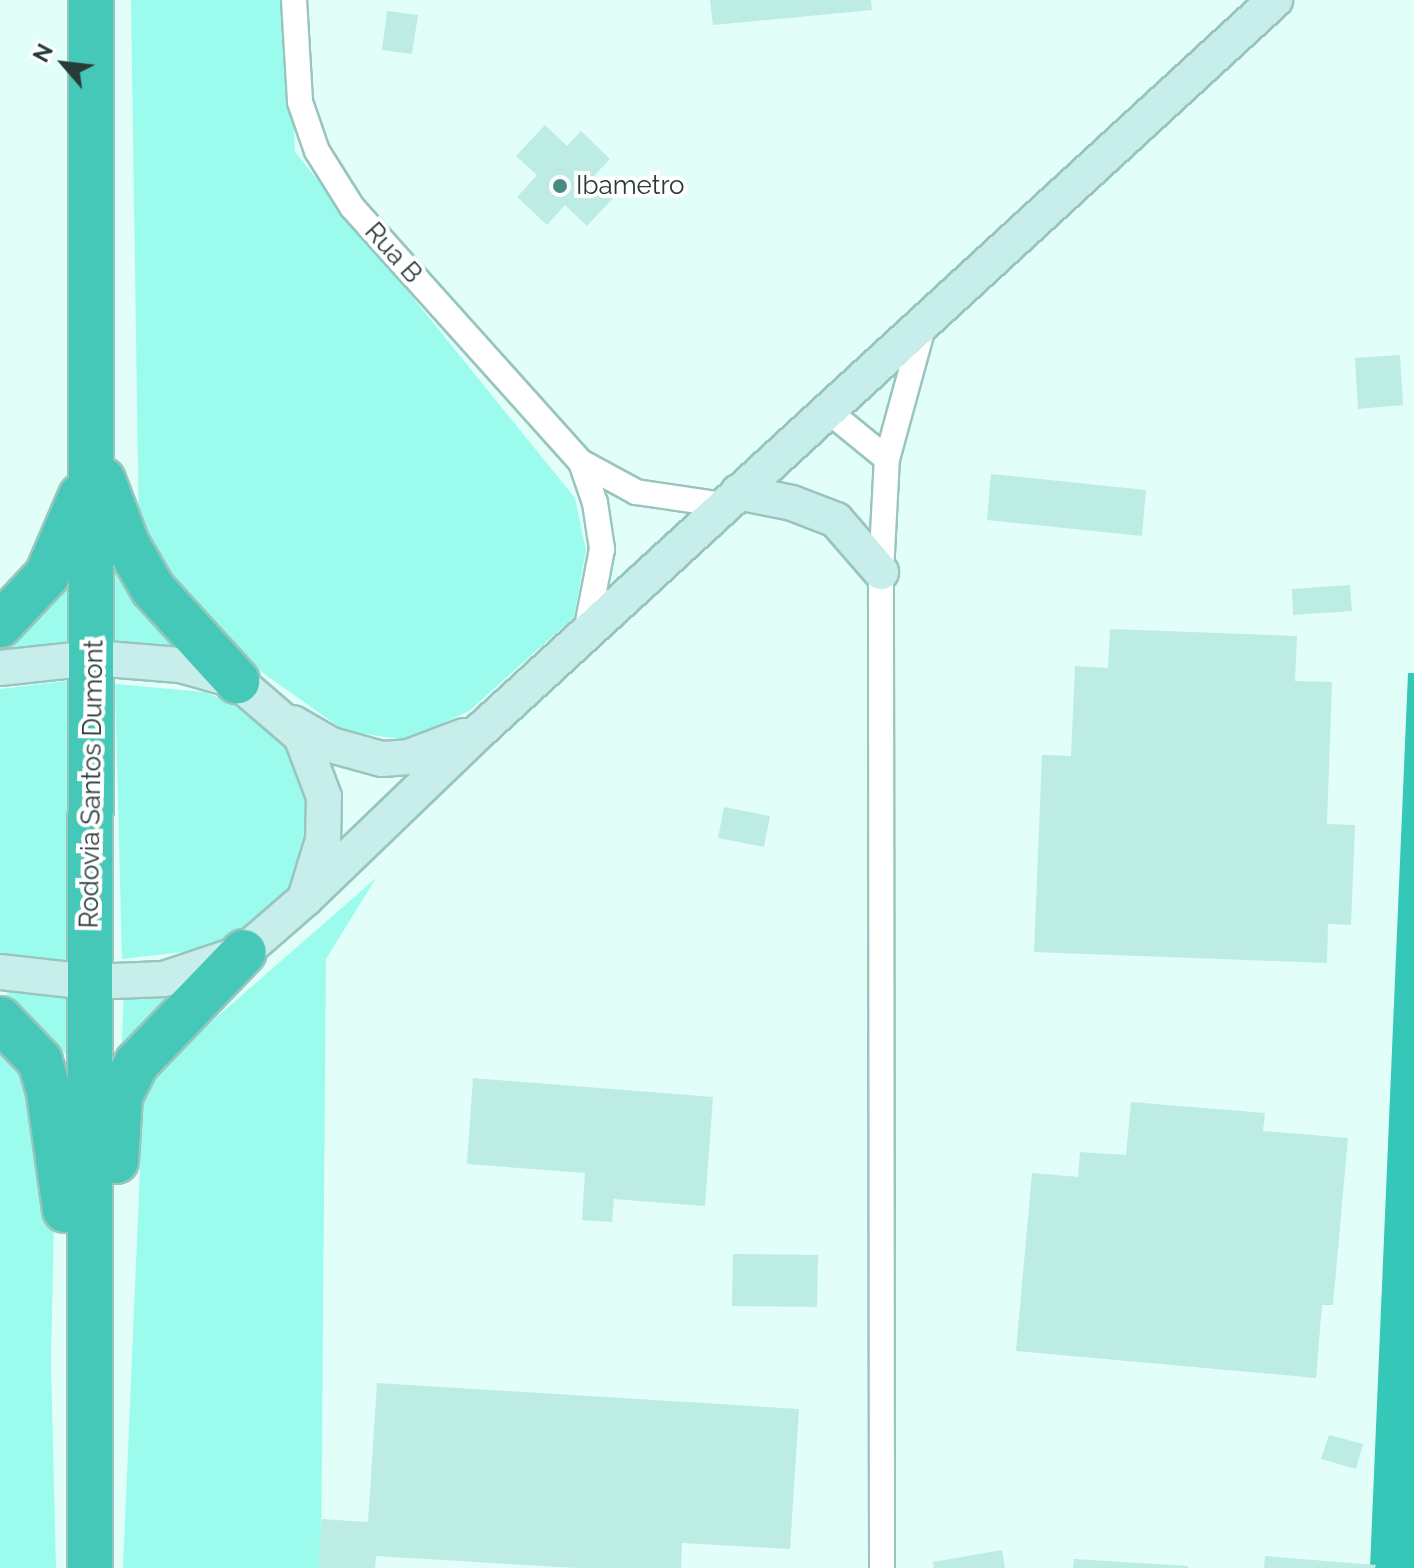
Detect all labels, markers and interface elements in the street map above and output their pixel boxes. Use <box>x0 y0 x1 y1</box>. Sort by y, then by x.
north arrow <box>24 24 104 104</box>
text: N <box>27 39 58 66</box>
place label: Ibametro <box>576 170 685 202</box>
marker: Ibametro <box>551 177 569 195</box>
street label: Rua B <box>358 216 428 290</box>
street label: Rodovia Santos Dumont <box>74 639 110 929</box>

